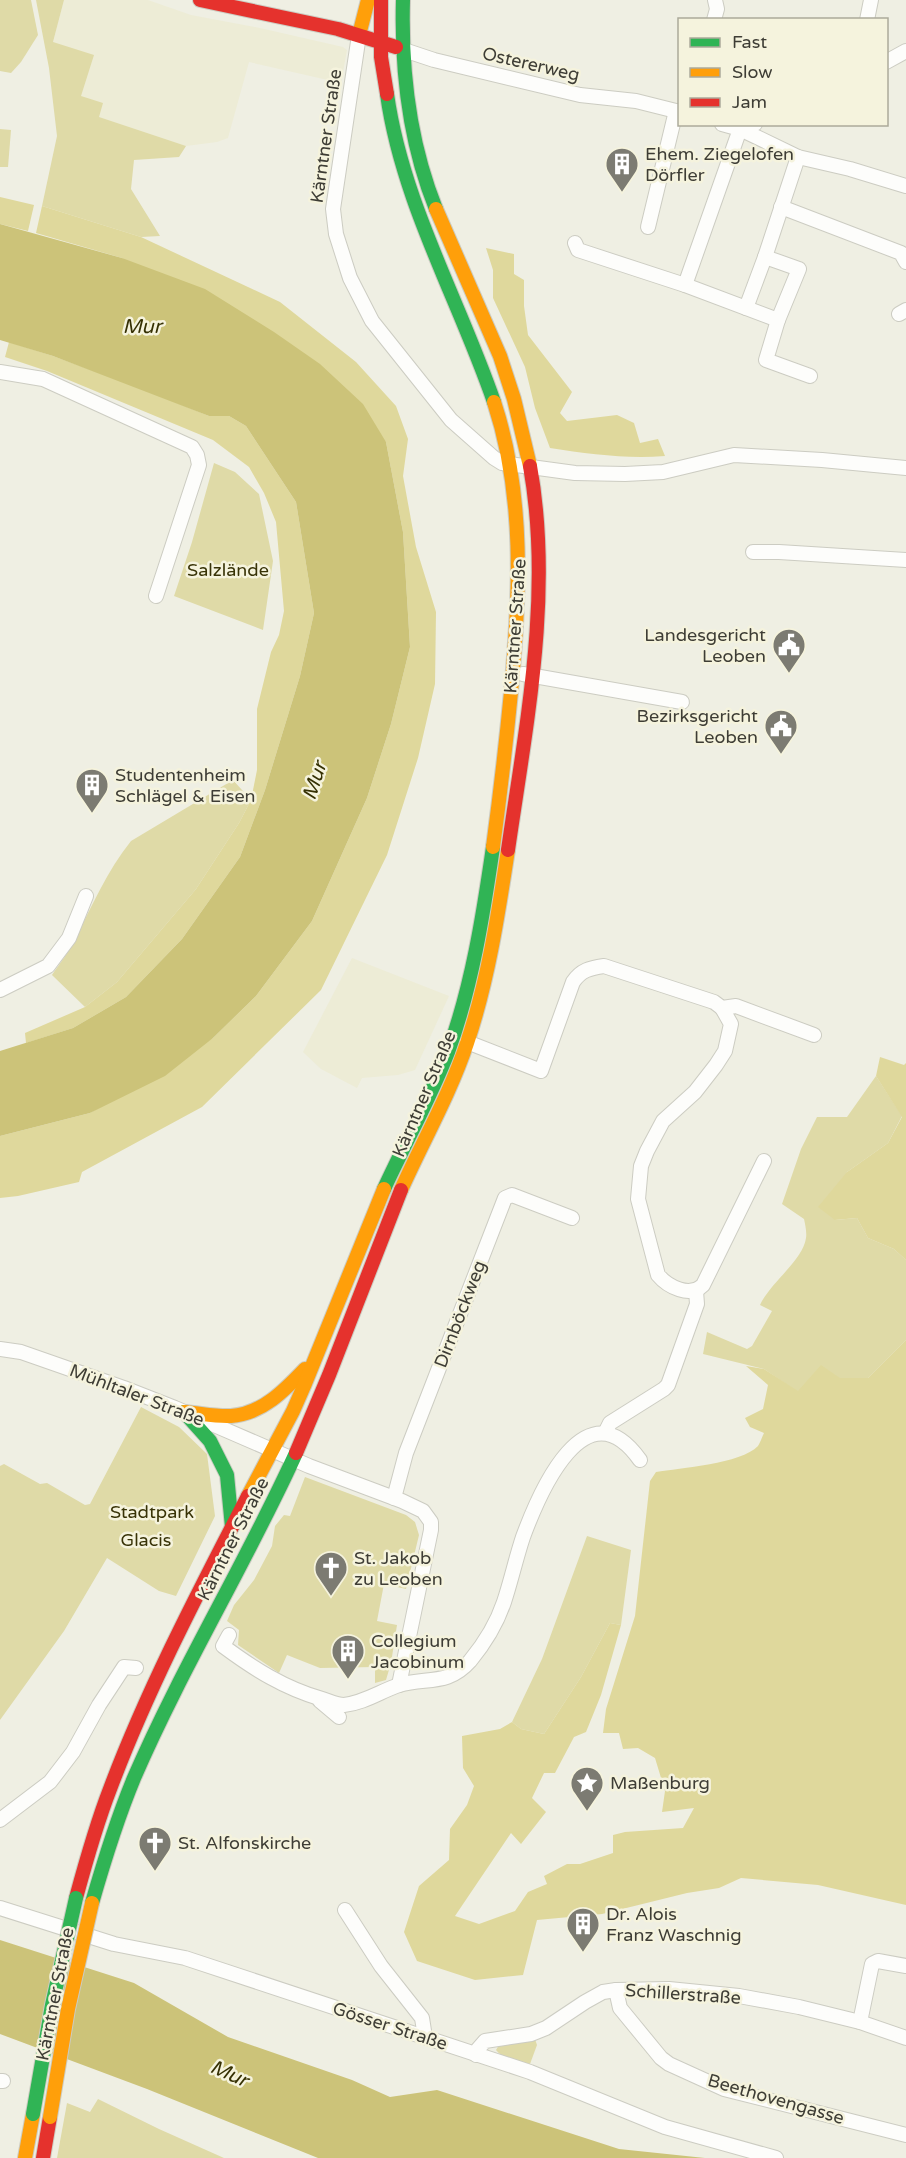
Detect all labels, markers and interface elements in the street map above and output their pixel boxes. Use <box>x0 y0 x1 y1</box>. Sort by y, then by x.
legend <box>678 18 888 126</box>
text: Fast <box>732 31 767 53</box>
street label: Ostererweg <box>480 42 582 86</box>
text: Slow <box>732 61 773 83</box>
street label: Kärntner Straße <box>306 68 346 204</box>
text: Jam <box>732 91 767 113</box>
place label: Ehem. Ziegelofen Dörfler <box>645 143 794 186</box>
building icon: Ehem. Ziegelofen Dörfler <box>604 146 640 193</box>
water label: Mur <box>123 315 164 339</box>
street label: Kärntner Straße <box>499 558 531 694</box>
park label: Salzlände <box>187 559 269 581</box>
place label: Landesgericht Leoben <box>644 624 766 667</box>
public building icon: Landesgericht Leoben <box>771 627 807 674</box>
place label: Bezirksgericht Leoben <box>637 705 758 748</box>
public building icon: Bezirksgericht Leoben <box>763 708 799 755</box>
water label: Mur <box>298 757 333 803</box>
place label: Studentenheim Schlägel & Eisen <box>115 764 256 807</box>
building icon: Studentenheim Schlägel & Eisen <box>74 767 110 814</box>
street label: Kärntner Straße <box>387 1028 461 1160</box>
street label: Dirnböckweg <box>429 1257 491 1371</box>
street label: Mühltaler Straße <box>67 1359 207 1431</box>
street label: Kärntner Straße <box>193 1474 273 1604</box>
park label: Stadtpark <box>110 1501 194 1523</box>
park label: Glacis <box>121 1529 171 1551</box>
place label: St. Jakob zu Leoben <box>354 1547 443 1590</box>
church icon: St. Jakob zu Leoben <box>313 1550 349 1597</box>
place label: Collegium Jacobinum <box>371 1630 464 1673</box>
building icon: Collegium Jacobinum <box>330 1633 366 1680</box>
place icon: Maßenburg <box>569 1765 605 1812</box>
place label: Maßenburg <box>610 1772 710 1794</box>
church icon: St. Alfonskirche <box>137 1825 173 1872</box>
place label: St. Alfonskirche <box>178 1832 311 1854</box>
place label: Dr. Alois Franz Waschnig <box>606 1903 742 1946</box>
building icon: Dr. Alois Franz Waschnig <box>565 1906 601 1953</box>
street label: Kärntner Straße <box>31 1926 79 2062</box>
street label: Schillerstraße <box>624 1979 742 2009</box>
street label: Gösser Straße <box>330 1997 450 2055</box>
water label: Mur <box>206 2055 254 2094</box>
street label: Beethovengasse <box>705 2069 847 2129</box>

